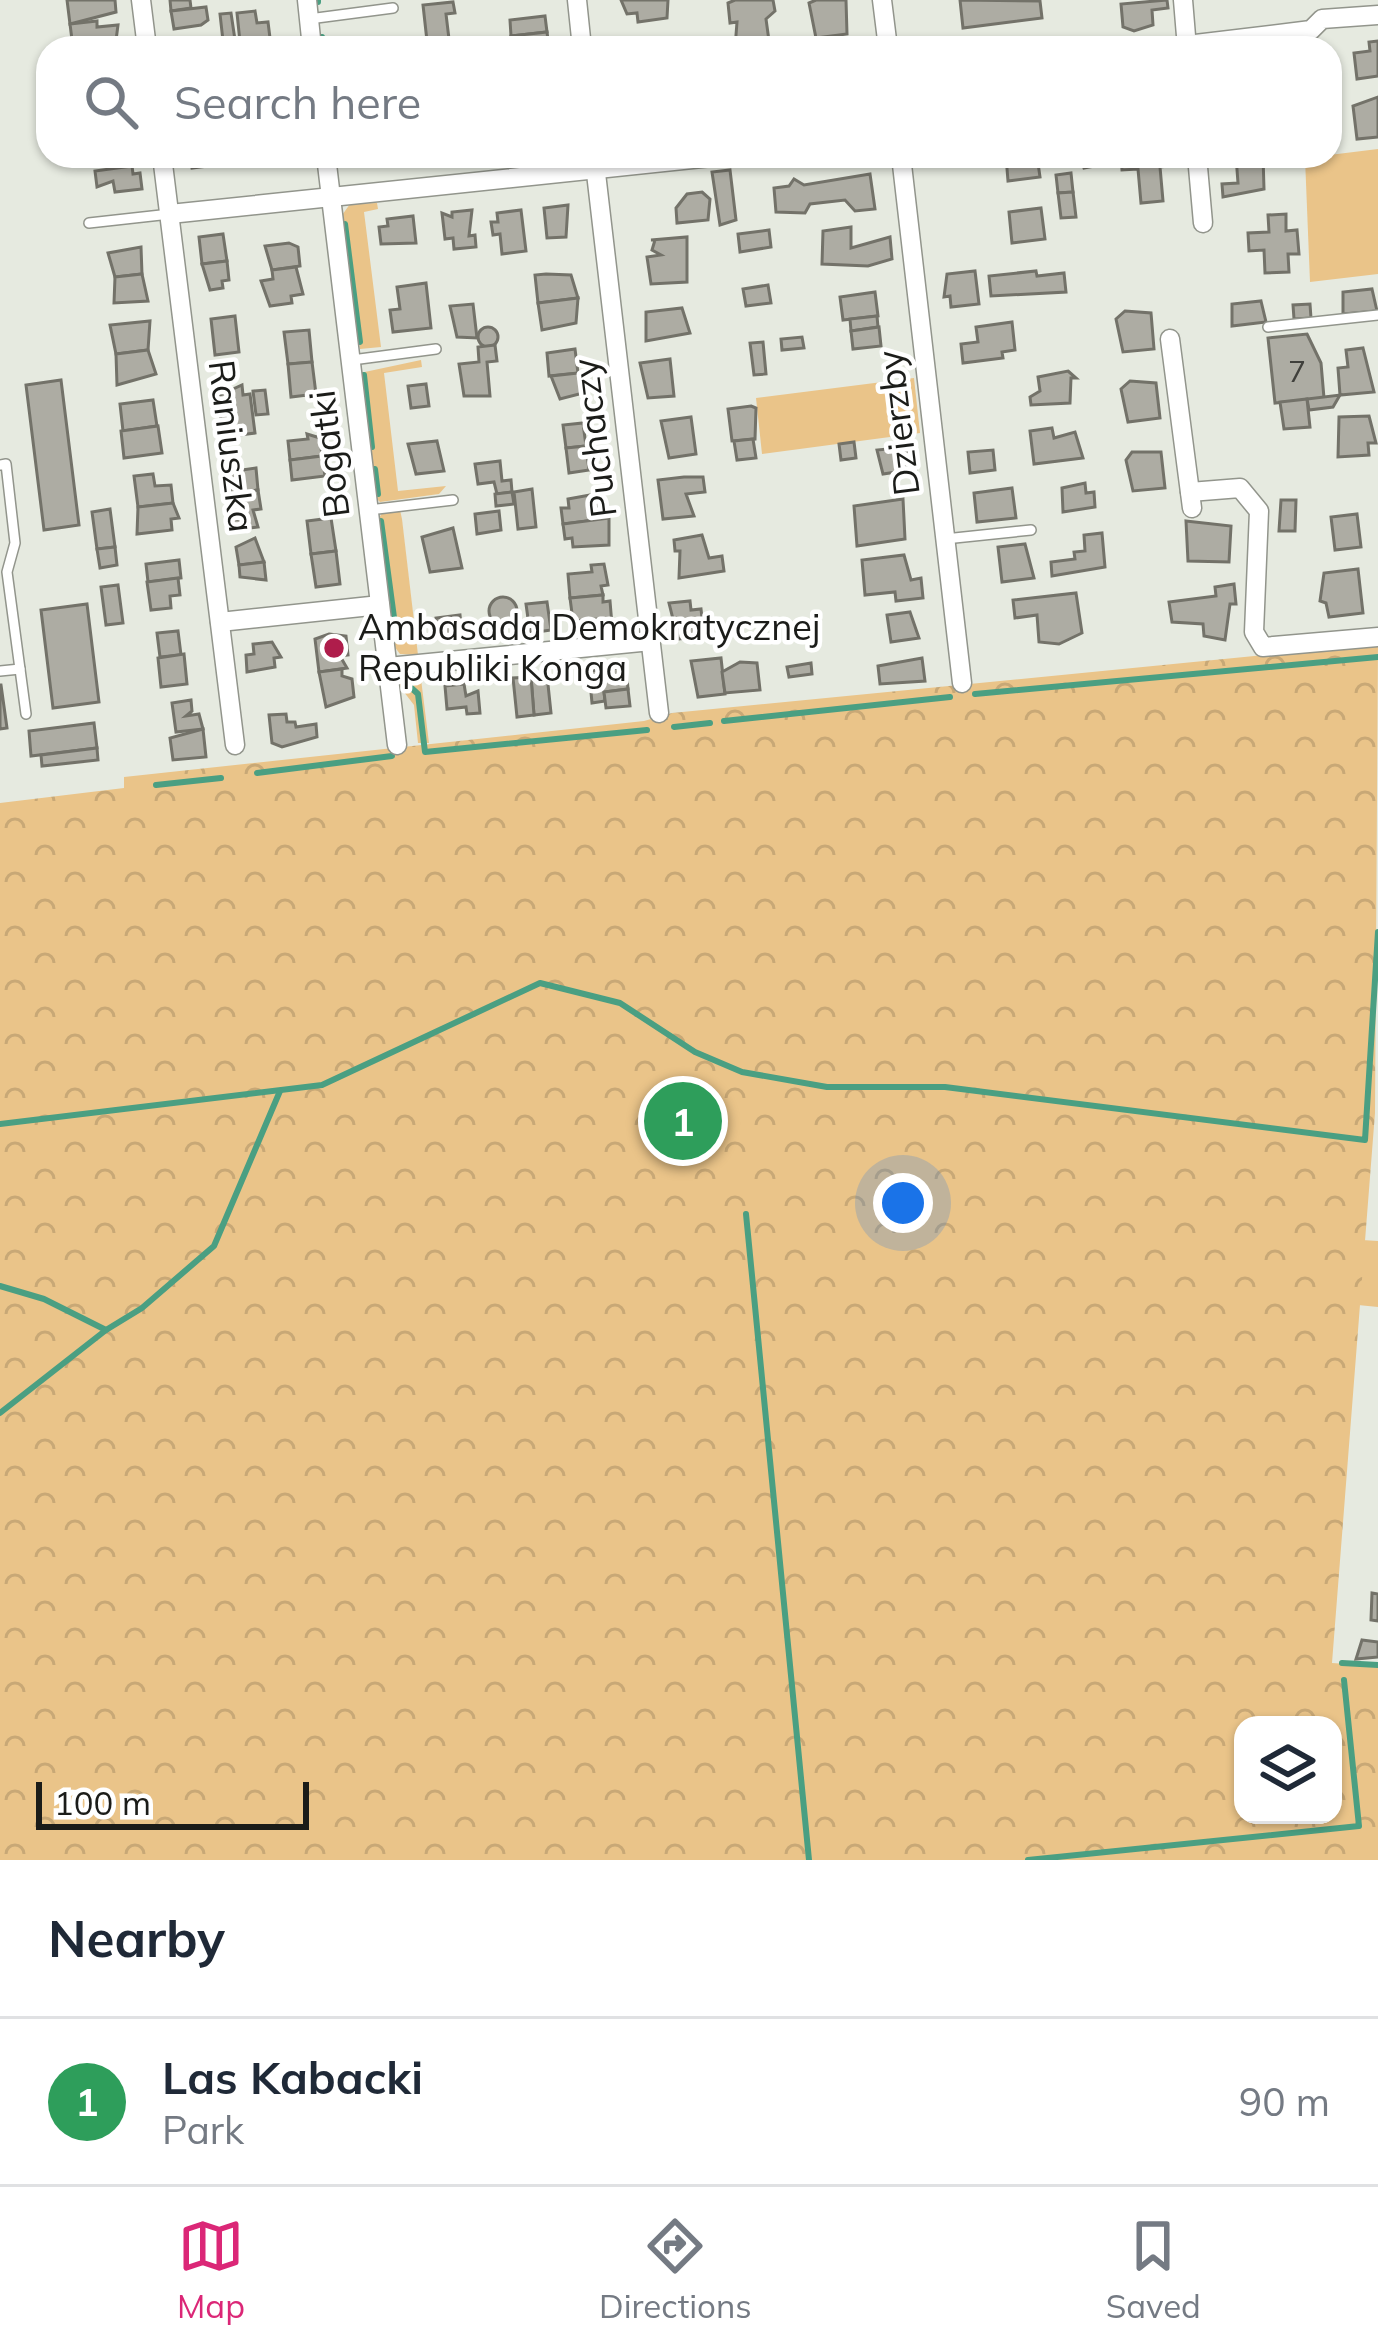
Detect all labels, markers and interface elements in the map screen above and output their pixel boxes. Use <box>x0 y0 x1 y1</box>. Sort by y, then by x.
search box <box>36 36 1342 168</box>
icon: search <box>78 69 144 135</box>
text: Search here <box>174 74 421 130</box>
street label: Dzierzby <box>866 348 929 498</box>
house number: 7 <box>1288 352 1306 390</box>
street label: Puchaczy <box>561 356 626 520</box>
street label: Raniuszka <box>200 357 265 535</box>
street label: Bogatki <box>298 388 359 520</box>
place label: Ambasada Demokratycznej Republiki Konga <box>358 604 820 690</box>
marker: Ambasada Demokratycznej Republiki Konga <box>321 635 347 661</box>
pin: 1 <box>644 1076 722 1166</box>
your location <box>873 1173 933 1233</box>
map controls <box>1234 1716 1342 1824</box>
button: layers <box>1234 1716 1342 1824</box>
scale bar <box>36 1776 309 1829</box>
text: 100 m <box>54 1782 151 1823</box>
text: Nearby <box>48 1906 225 1970</box>
text: Las Kabacki <box>162 2049 423 2105</box>
text: 1 <box>75 2077 99 2126</box>
text: 90 m <box>1239 2077 1330 2126</box>
text: Park <box>162 2105 244 2154</box>
tab: Map <box>177 2213 245 2326</box>
tab: Directions <box>599 2213 752 2326</box>
tab: Saved <box>1106 2213 1201 2326</box>

